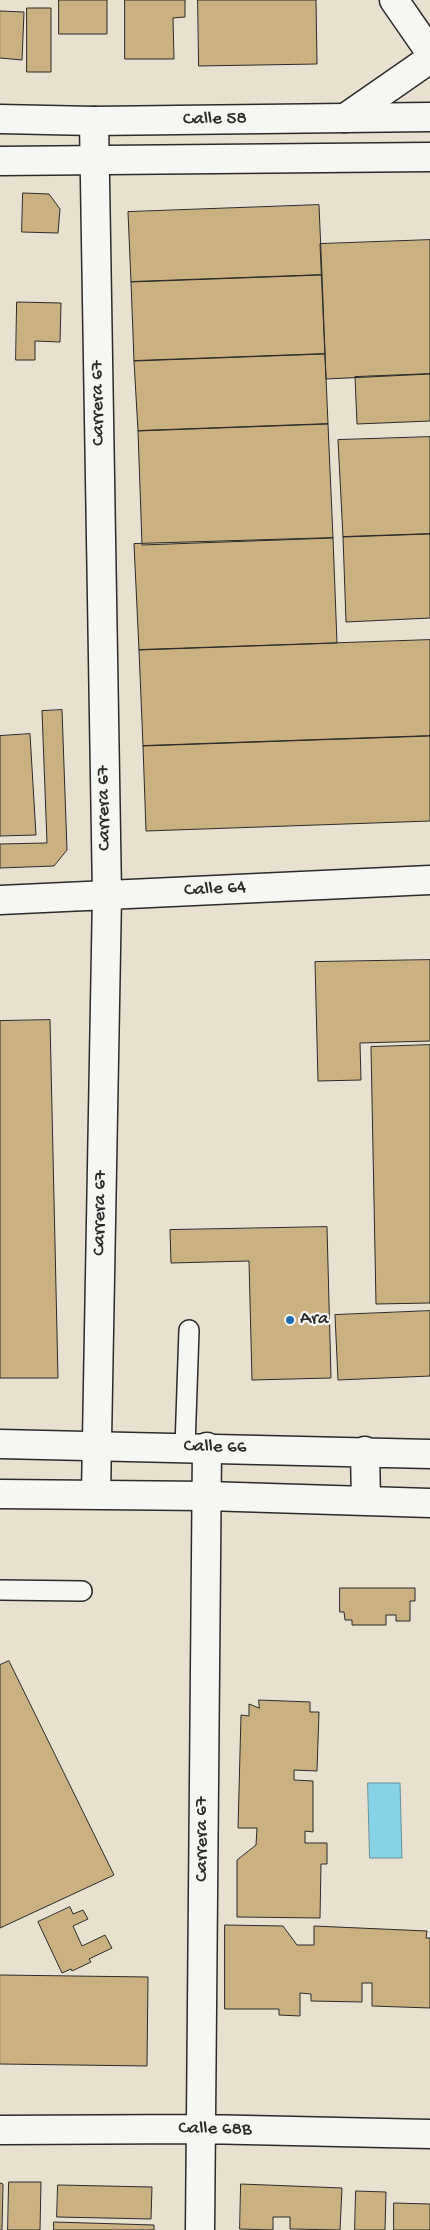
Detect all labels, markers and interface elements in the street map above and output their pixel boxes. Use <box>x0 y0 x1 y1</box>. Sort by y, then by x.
street label: Calle 58 <box>183 108 247 132</box>
street label: Carrera 67 <box>87 360 111 446</box>
street label: Carrera 67 <box>93 765 117 851</box>
street label: Calle 64 <box>183 877 247 903</box>
street label: Carrera 67 <box>89 1170 113 1256</box>
place label: Ara <box>300 1309 328 1331</box>
marker: Ara <box>284 1314 296 1326</box>
street label: Calle 66 <box>183 1436 247 1460</box>
street label: Carrera 67 <box>192 1796 214 1882</box>
street label: Calle 68B <box>178 2118 252 2142</box>

